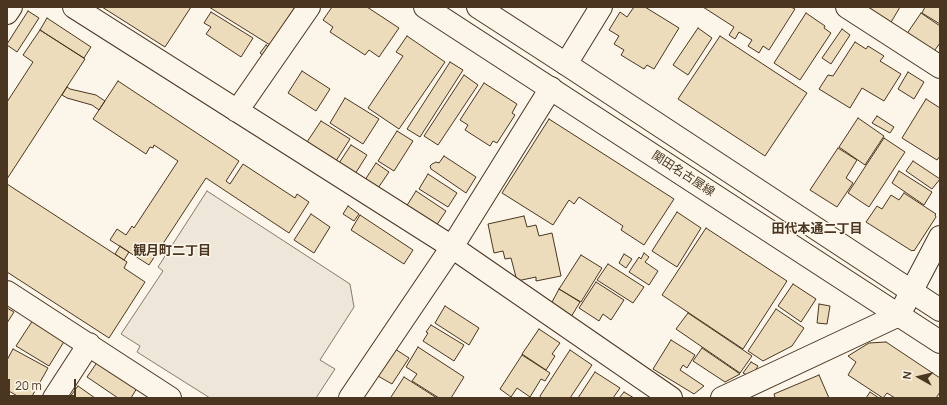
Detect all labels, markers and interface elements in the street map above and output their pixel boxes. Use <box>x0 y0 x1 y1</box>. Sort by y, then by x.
street label: 関田名古屋線 <box>649 148 717 200</box>
district label: 田代本通二丁目 <box>772 221 862 237</box>
district label: 観月町二丁目 <box>133 243 211 259</box>
north arrow <box>899 357 939 397</box>
text: N <box>899 370 915 380</box>
scale bar <box>10 371 78 397</box>
text: 20 m <box>15 377 42 394</box>

